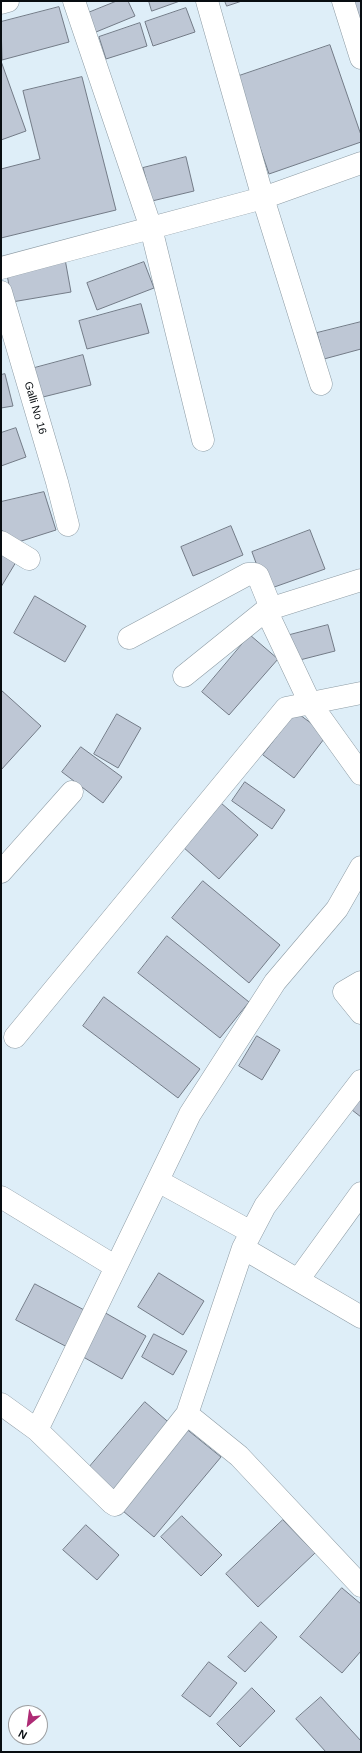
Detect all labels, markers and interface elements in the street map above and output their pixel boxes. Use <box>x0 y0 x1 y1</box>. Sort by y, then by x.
street label: Galli No 16 <box>21 380 49 436</box>
north arrow <box>8 1705 48 1745</box>
text: N <box>16 1727 29 1742</box>

